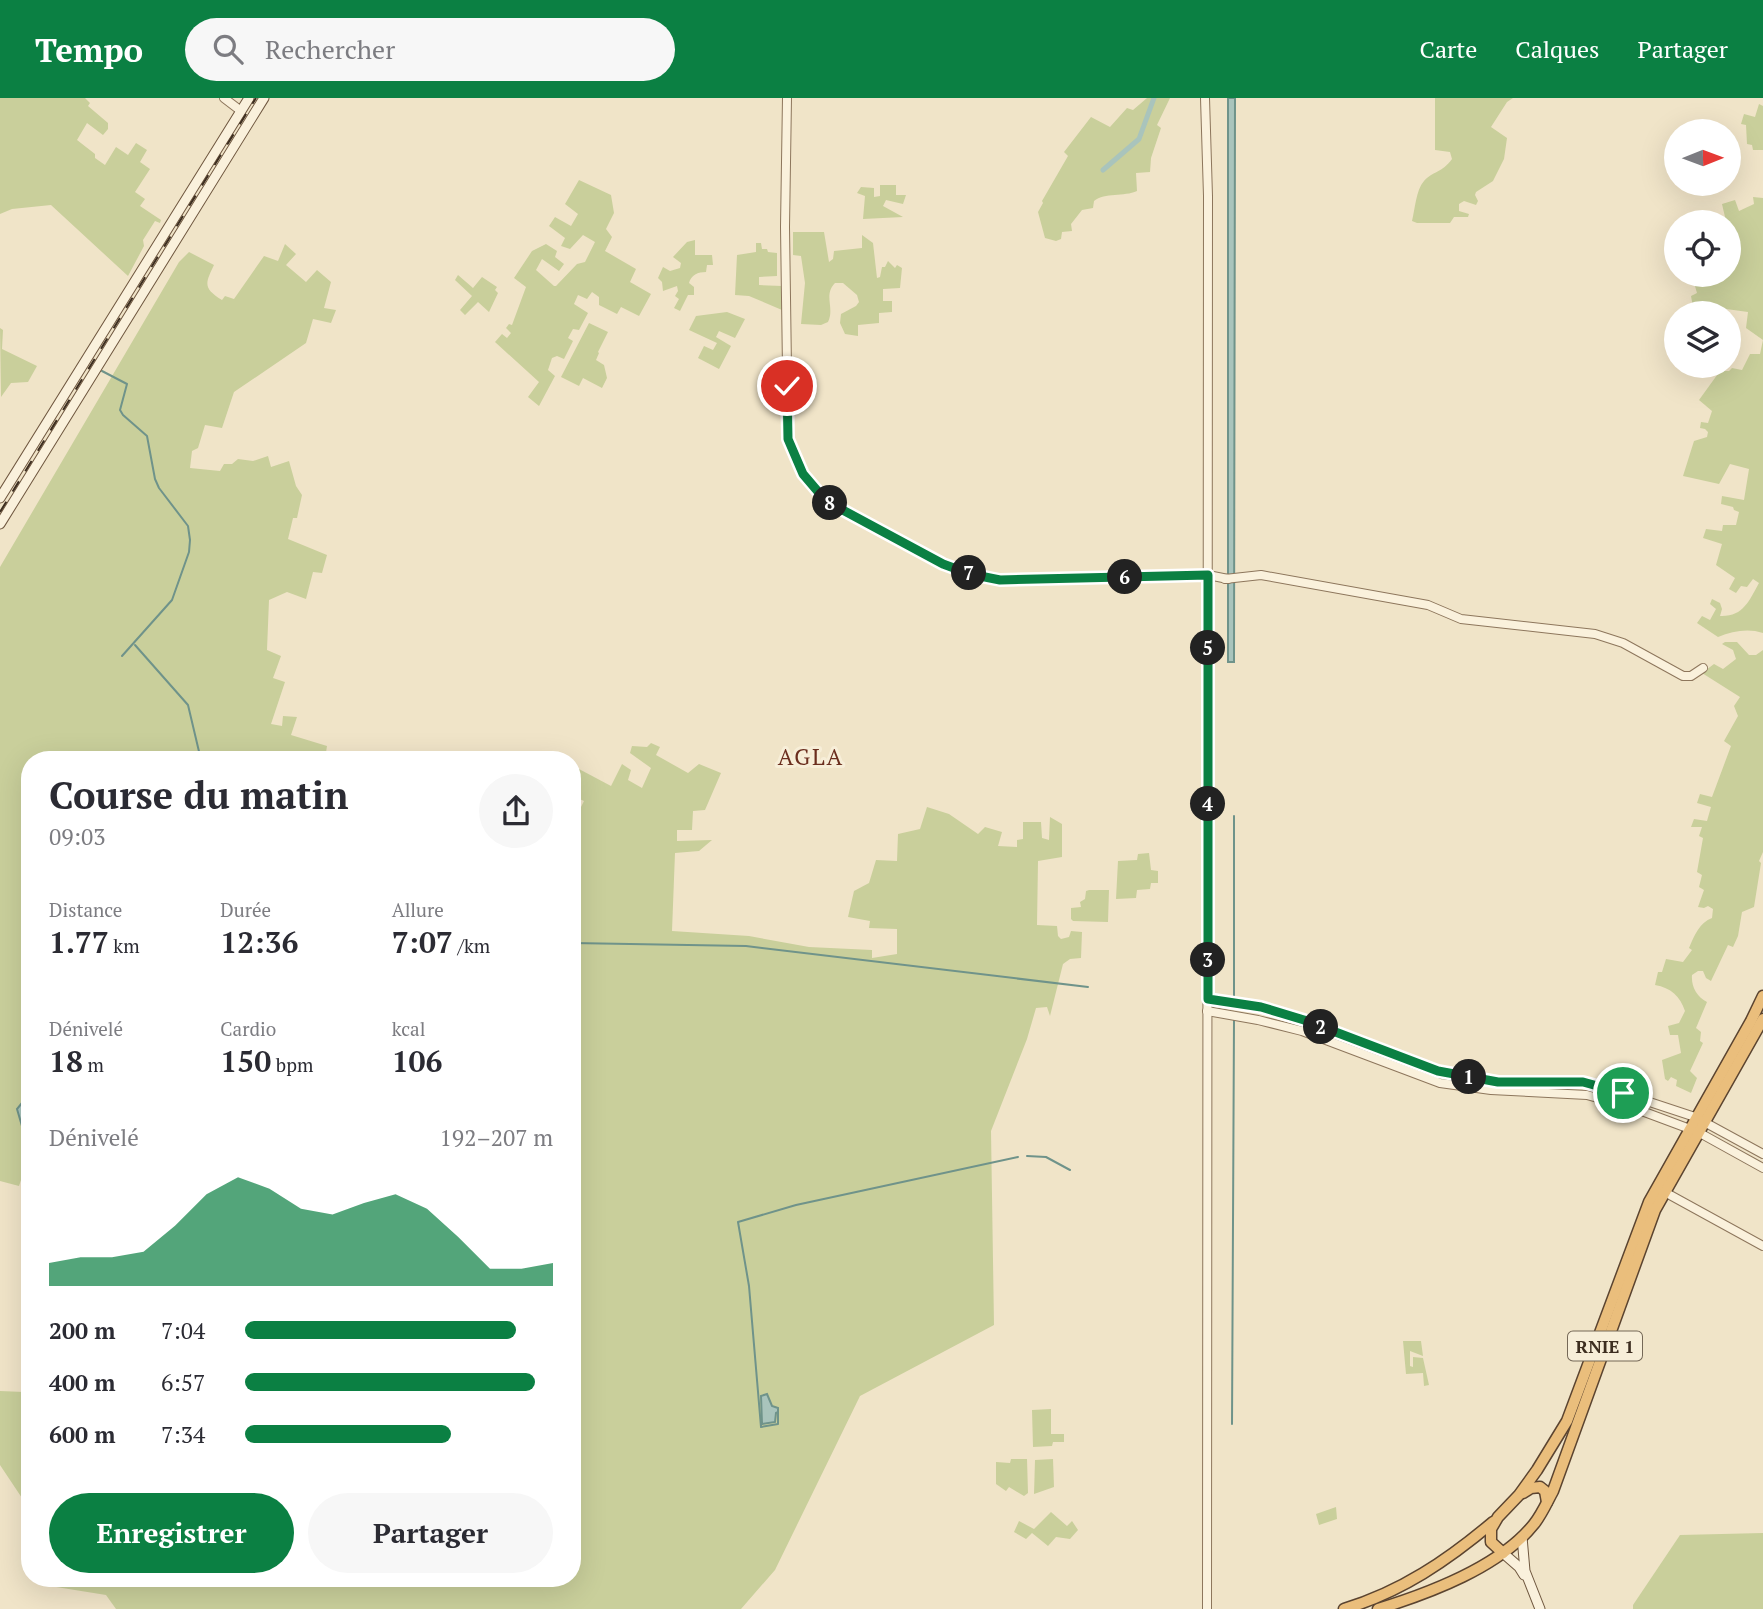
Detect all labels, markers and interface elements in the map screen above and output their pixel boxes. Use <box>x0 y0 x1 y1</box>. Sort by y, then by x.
search box <box>185 18 675 81</box>
text: Tempo <box>35 28 143 71</box>
icon: search <box>209 30 247 68</box>
text: Rechercher <box>265 32 395 66</box>
text: Carte <box>1419 33 1477 65</box>
text: Calques <box>1515 33 1599 65</box>
text: Partager <box>1637 33 1728 65</box>
north arrow <box>1664 119 1741 196</box>
map controls <box>1664 119 1741 378</box>
button: locate <box>1664 210 1741 287</box>
button: layers <box>1664 301 1741 378</box>
pin <box>757 356 817 416</box>
icon: check <box>768 367 806 405</box>
pin: 8 <box>812 486 848 520</box>
text: 8 <box>824 490 835 515</box>
pin: 7 <box>951 556 986 590</box>
text: 7 <box>963 560 974 585</box>
pin: 6 <box>1108 560 1142 594</box>
text: 6 <box>1119 564 1130 589</box>
pin: 5 <box>1190 630 1226 666</box>
text: 5 <box>1202 635 1213 660</box>
district label: AGLA <box>778 741 844 772</box>
text: Course du matin <box>49 770 349 820</box>
button: share <box>479 774 553 848</box>
pin: 4 <box>1190 786 1226 822</box>
text: 4 <box>1202 791 1213 816</box>
text: 09:03 <box>49 821 106 852</box>
text: Distance <box>49 897 122 922</box>
text: Durée <box>220 897 271 922</box>
text: Allure <box>392 897 444 922</box>
text: 1.77 <box>49 922 109 962</box>
text: 12:36 <box>220 922 298 962</box>
text: 7:07 <box>392 922 453 962</box>
text: km <box>109 933 140 958</box>
text: /km <box>453 933 490 958</box>
pin: 3 <box>1190 942 1226 978</box>
text: 3 <box>1202 947 1213 972</box>
pin: 2 <box>1304 1010 1338 1044</box>
text: 2 <box>1315 1014 1326 1039</box>
text: Dénivelé <box>49 1016 123 1041</box>
text: Cardio <box>220 1016 276 1041</box>
text: kcal <box>392 1016 425 1041</box>
text: 18 <box>49 1041 83 1081</box>
text: 150 <box>220 1041 271 1081</box>
text: 106 <box>392 1041 443 1081</box>
text: m <box>83 1052 104 1077</box>
text: bpm <box>271 1052 313 1077</box>
pin: 1 <box>1452 1060 1486 1094</box>
pin <box>1593 1063 1653 1123</box>
text: 1 <box>1463 1064 1474 1089</box>
icon: arrive <box>1604 1074 1642 1112</box>
text: Dénivelé <box>49 1122 139 1153</box>
text: 192–207 m <box>440 1122 553 1153</box>
text: 200 m <box>49 1315 115 1346</box>
text: 7:04 <box>161 1315 205 1346</box>
road number: RNIE 1 <box>1568 1331 1642 1360</box>
text: 400 m <box>49 1367 115 1398</box>
text: 6:57 <box>161 1367 205 1398</box>
text: 600 m <box>49 1419 115 1450</box>
text: 7:34 <box>161 1419 205 1450</box>
button: Enregistrer <box>49 1493 294 1573</box>
button: Partager <box>308 1493 553 1573</box>

